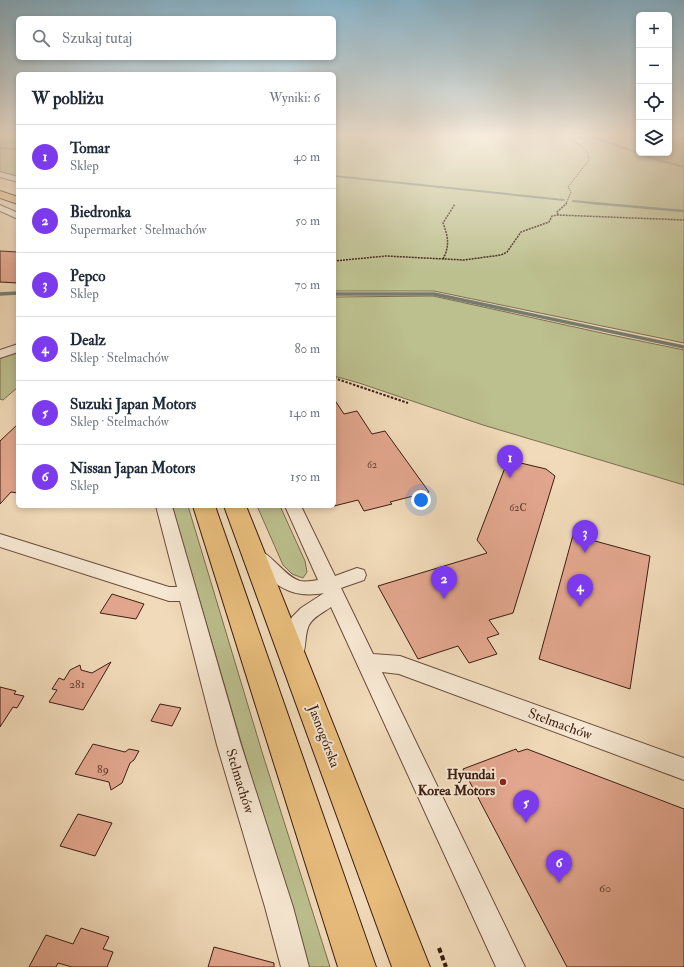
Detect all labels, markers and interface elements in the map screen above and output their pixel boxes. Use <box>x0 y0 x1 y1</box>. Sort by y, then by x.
map controls <box>636 12 672 156</box>
button: + <box>636 12 672 48</box>
search box <box>16 16 336 60</box>
icon: search <box>30 27 52 49</box>
text: Szukaj tutaj <box>62 29 132 48</box>
button: − <box>636 48 672 84</box>
button: locate <box>636 84 672 120</box>
text: W pobliżu <box>32 88 104 109</box>
text: Wyniki: 6 <box>269 90 320 106</box>
button: layers <box>636 120 672 156</box>
text: Tomar <box>70 139 110 158</box>
text: 1 <box>43 149 47 165</box>
text: 40 m <box>294 149 320 165</box>
text: Sklep <box>70 158 99 174</box>
text: Biedronka <box>70 203 131 222</box>
text: 2 <box>42 213 48 229</box>
text: 50 m <box>295 213 320 229</box>
text: Supermarket · Stelmachów <box>70 222 207 238</box>
text: Pepco <box>70 267 105 286</box>
text: 3 <box>43 277 48 293</box>
text: 70 m <box>295 277 320 293</box>
text: Sklep <box>70 286 99 302</box>
text: Dealz <box>70 331 106 350</box>
text: 4 <box>41 341 49 357</box>
text: 80 m <box>294 341 320 357</box>
text: Sklep · Stelmachów <box>70 350 169 366</box>
text: Suzuki Japan Motors <box>70 395 196 414</box>
text: 5 <box>42 405 48 421</box>
text: 140 m <box>289 405 320 421</box>
text: Sklep · Stelmachów <box>70 414 169 430</box>
pin: 1 <box>497 445 523 478</box>
text: Nissan Japan Motors <box>70 459 195 478</box>
house number: 62 <box>367 459 377 471</box>
text: 6 <box>42 469 48 485</box>
text: 150 m <box>290 469 320 485</box>
text: Sklep <box>70 478 99 494</box>
your location <box>411 490 431 510</box>
house number: 62C <box>509 502 527 514</box>
pin: 3 <box>572 520 598 553</box>
pin: 2 <box>431 566 457 599</box>
pin: 4 <box>567 574 593 607</box>
house number: 281 <box>69 677 85 692</box>
street label: Jasnogórska <box>304 701 344 770</box>
street label: Stelmachów <box>526 705 595 744</box>
street label: Stelmachów <box>222 747 258 816</box>
house number: 89 <box>97 762 109 777</box>
place label: Hyundai Korea Motors <box>418 766 495 799</box>
marker: Hyundai Korea Motors <box>498 777 508 787</box>
pin: 5 <box>513 790 539 823</box>
pin: 6 <box>546 850 572 883</box>
house number: 60 <box>599 881 611 896</box>

